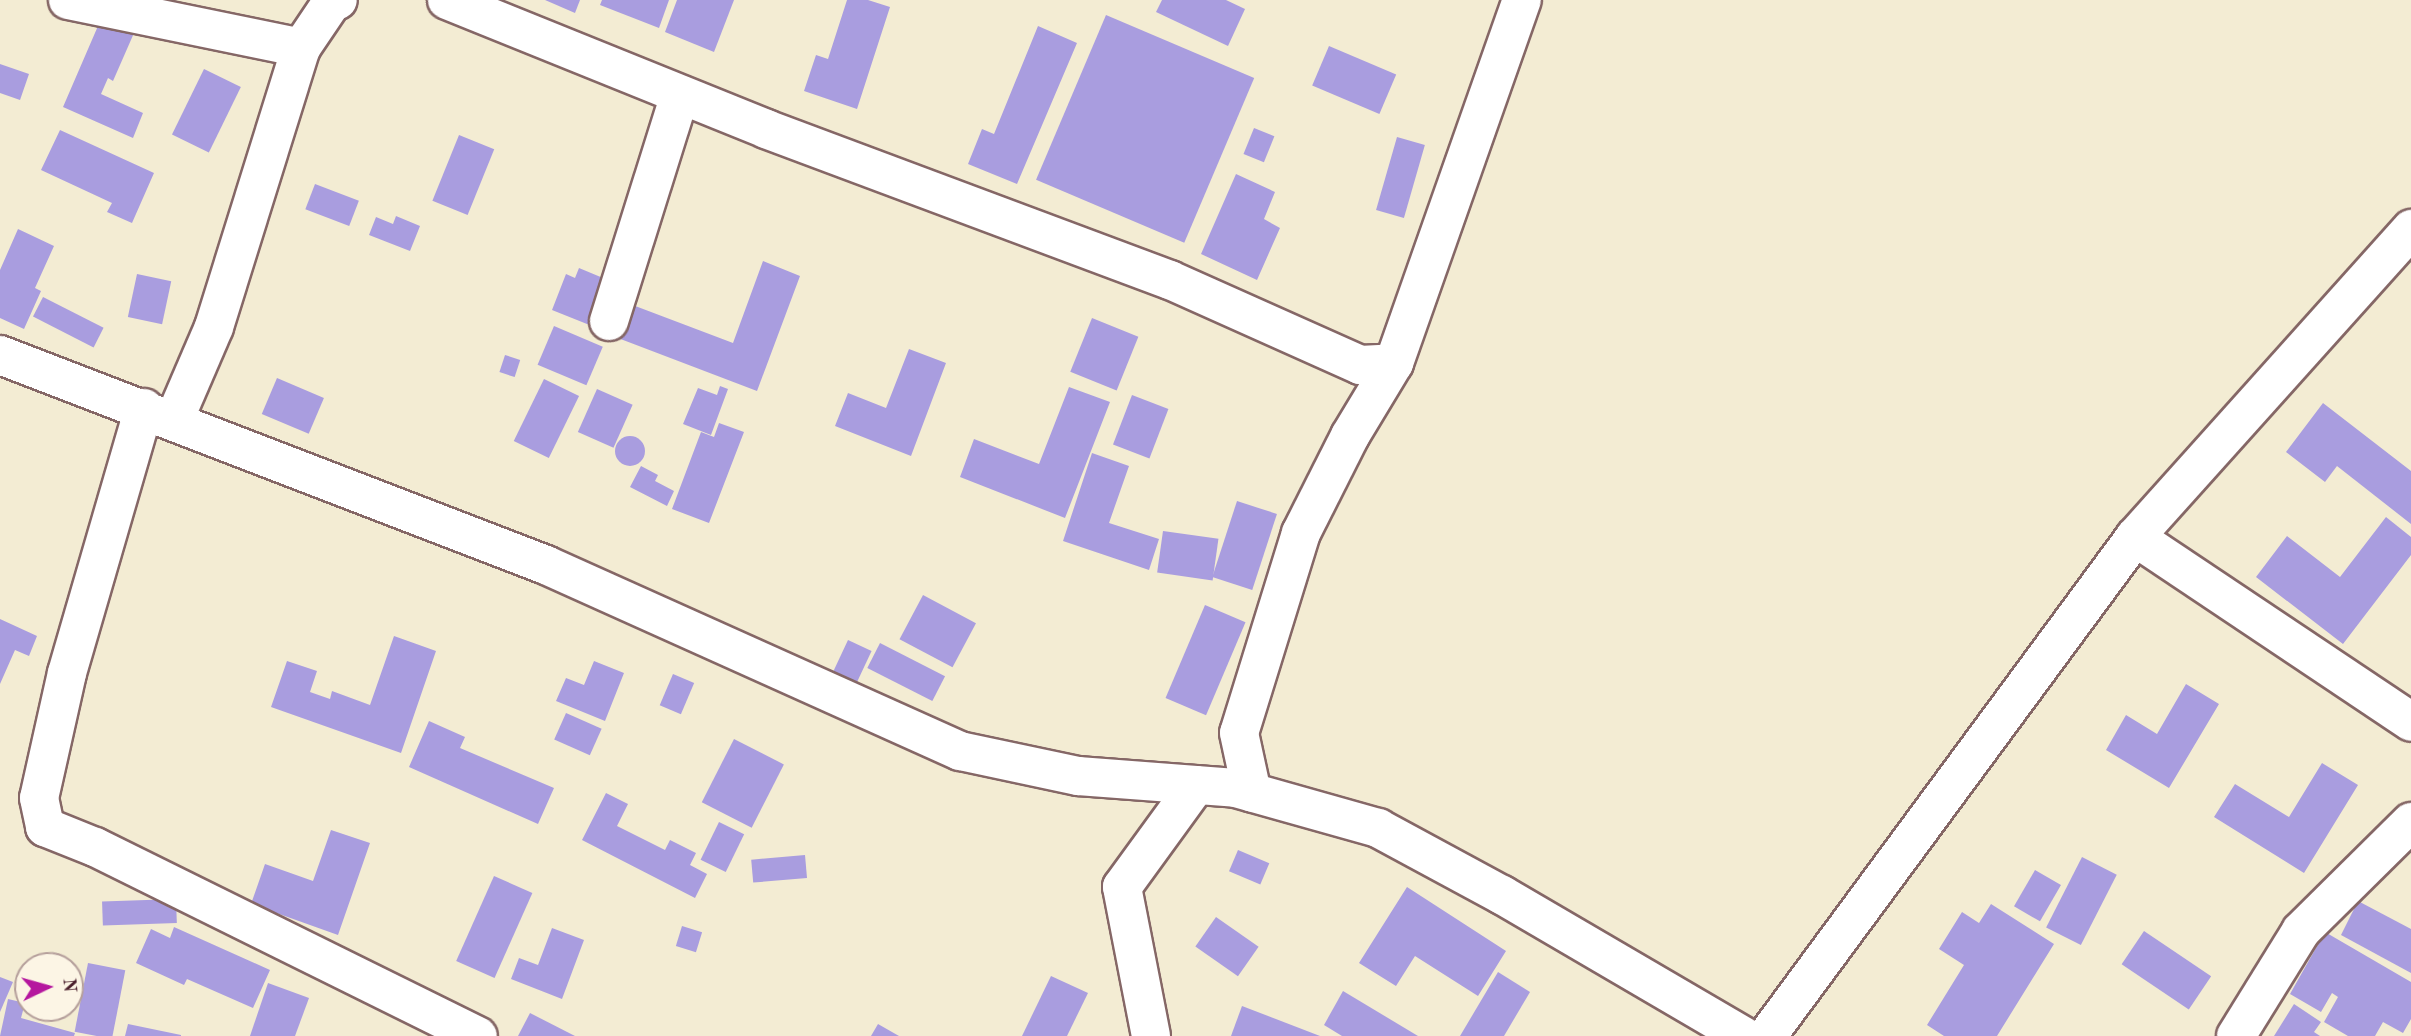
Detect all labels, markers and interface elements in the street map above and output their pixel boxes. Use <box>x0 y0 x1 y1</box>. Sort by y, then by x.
north arrow <box>14 952 84 1022</box>
text: N <box>58 977 79 993</box>

